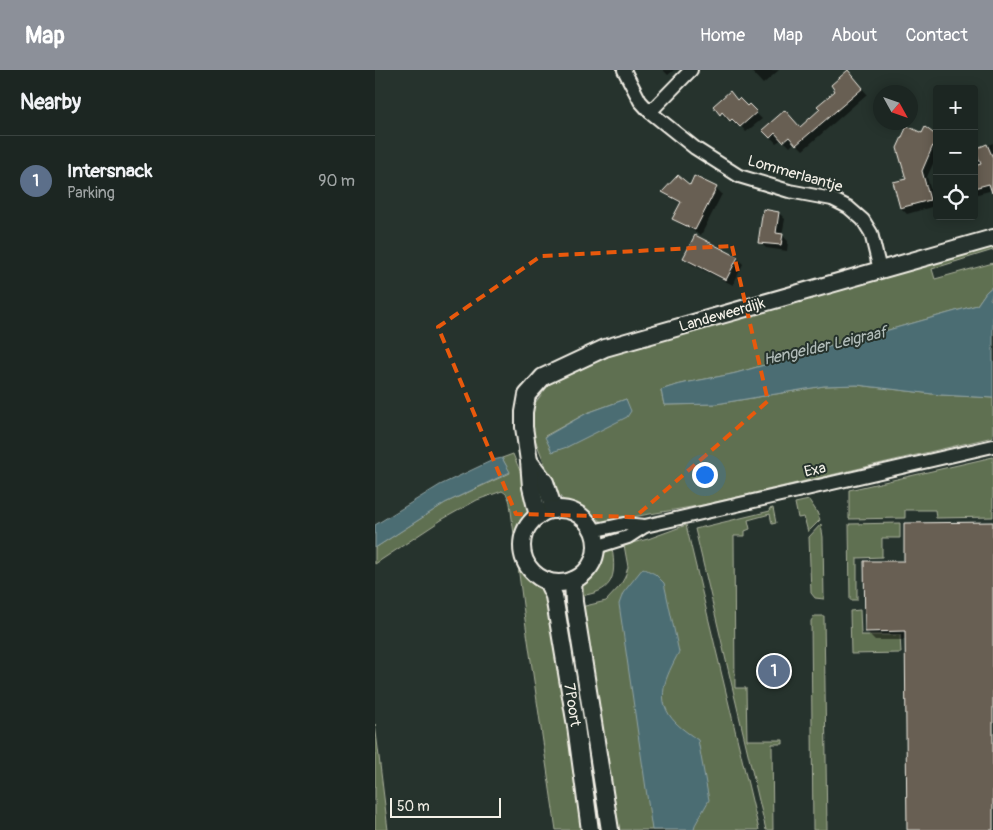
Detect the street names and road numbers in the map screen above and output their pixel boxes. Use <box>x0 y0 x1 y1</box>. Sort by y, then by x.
street label: Lommerlaantje <box>745 151 845 197</box>
street label: Landeweerdijk <box>677 293 768 336</box>
street label: Exa <box>802 458 828 482</box>
street label: 7Poort <box>559 682 585 729</box>

